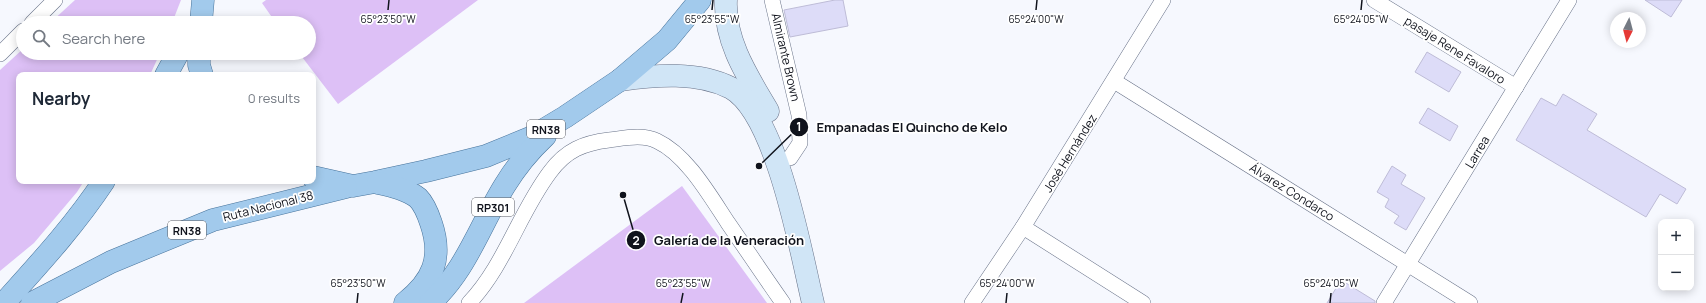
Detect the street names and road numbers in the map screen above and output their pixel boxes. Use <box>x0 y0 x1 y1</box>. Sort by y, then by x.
street label: Almirante Brown <box>768 11 804 103</box>
street label: pasaje Rene Favaloro <box>1401 12 1509 88</box>
street label: José Hernández <box>1039 111 1101 195</box>
road number: RN38 <box>527 120 565 138</box>
street label: Larrea <box>1461 133 1493 171</box>
street label: Álvarez Condarco <box>1246 159 1338 225</box>
street label: Ruta Nacional 38 <box>221 187 315 225</box>
road number: RP301 <box>472 198 514 216</box>
road number: RN38 <box>168 221 206 239</box>

